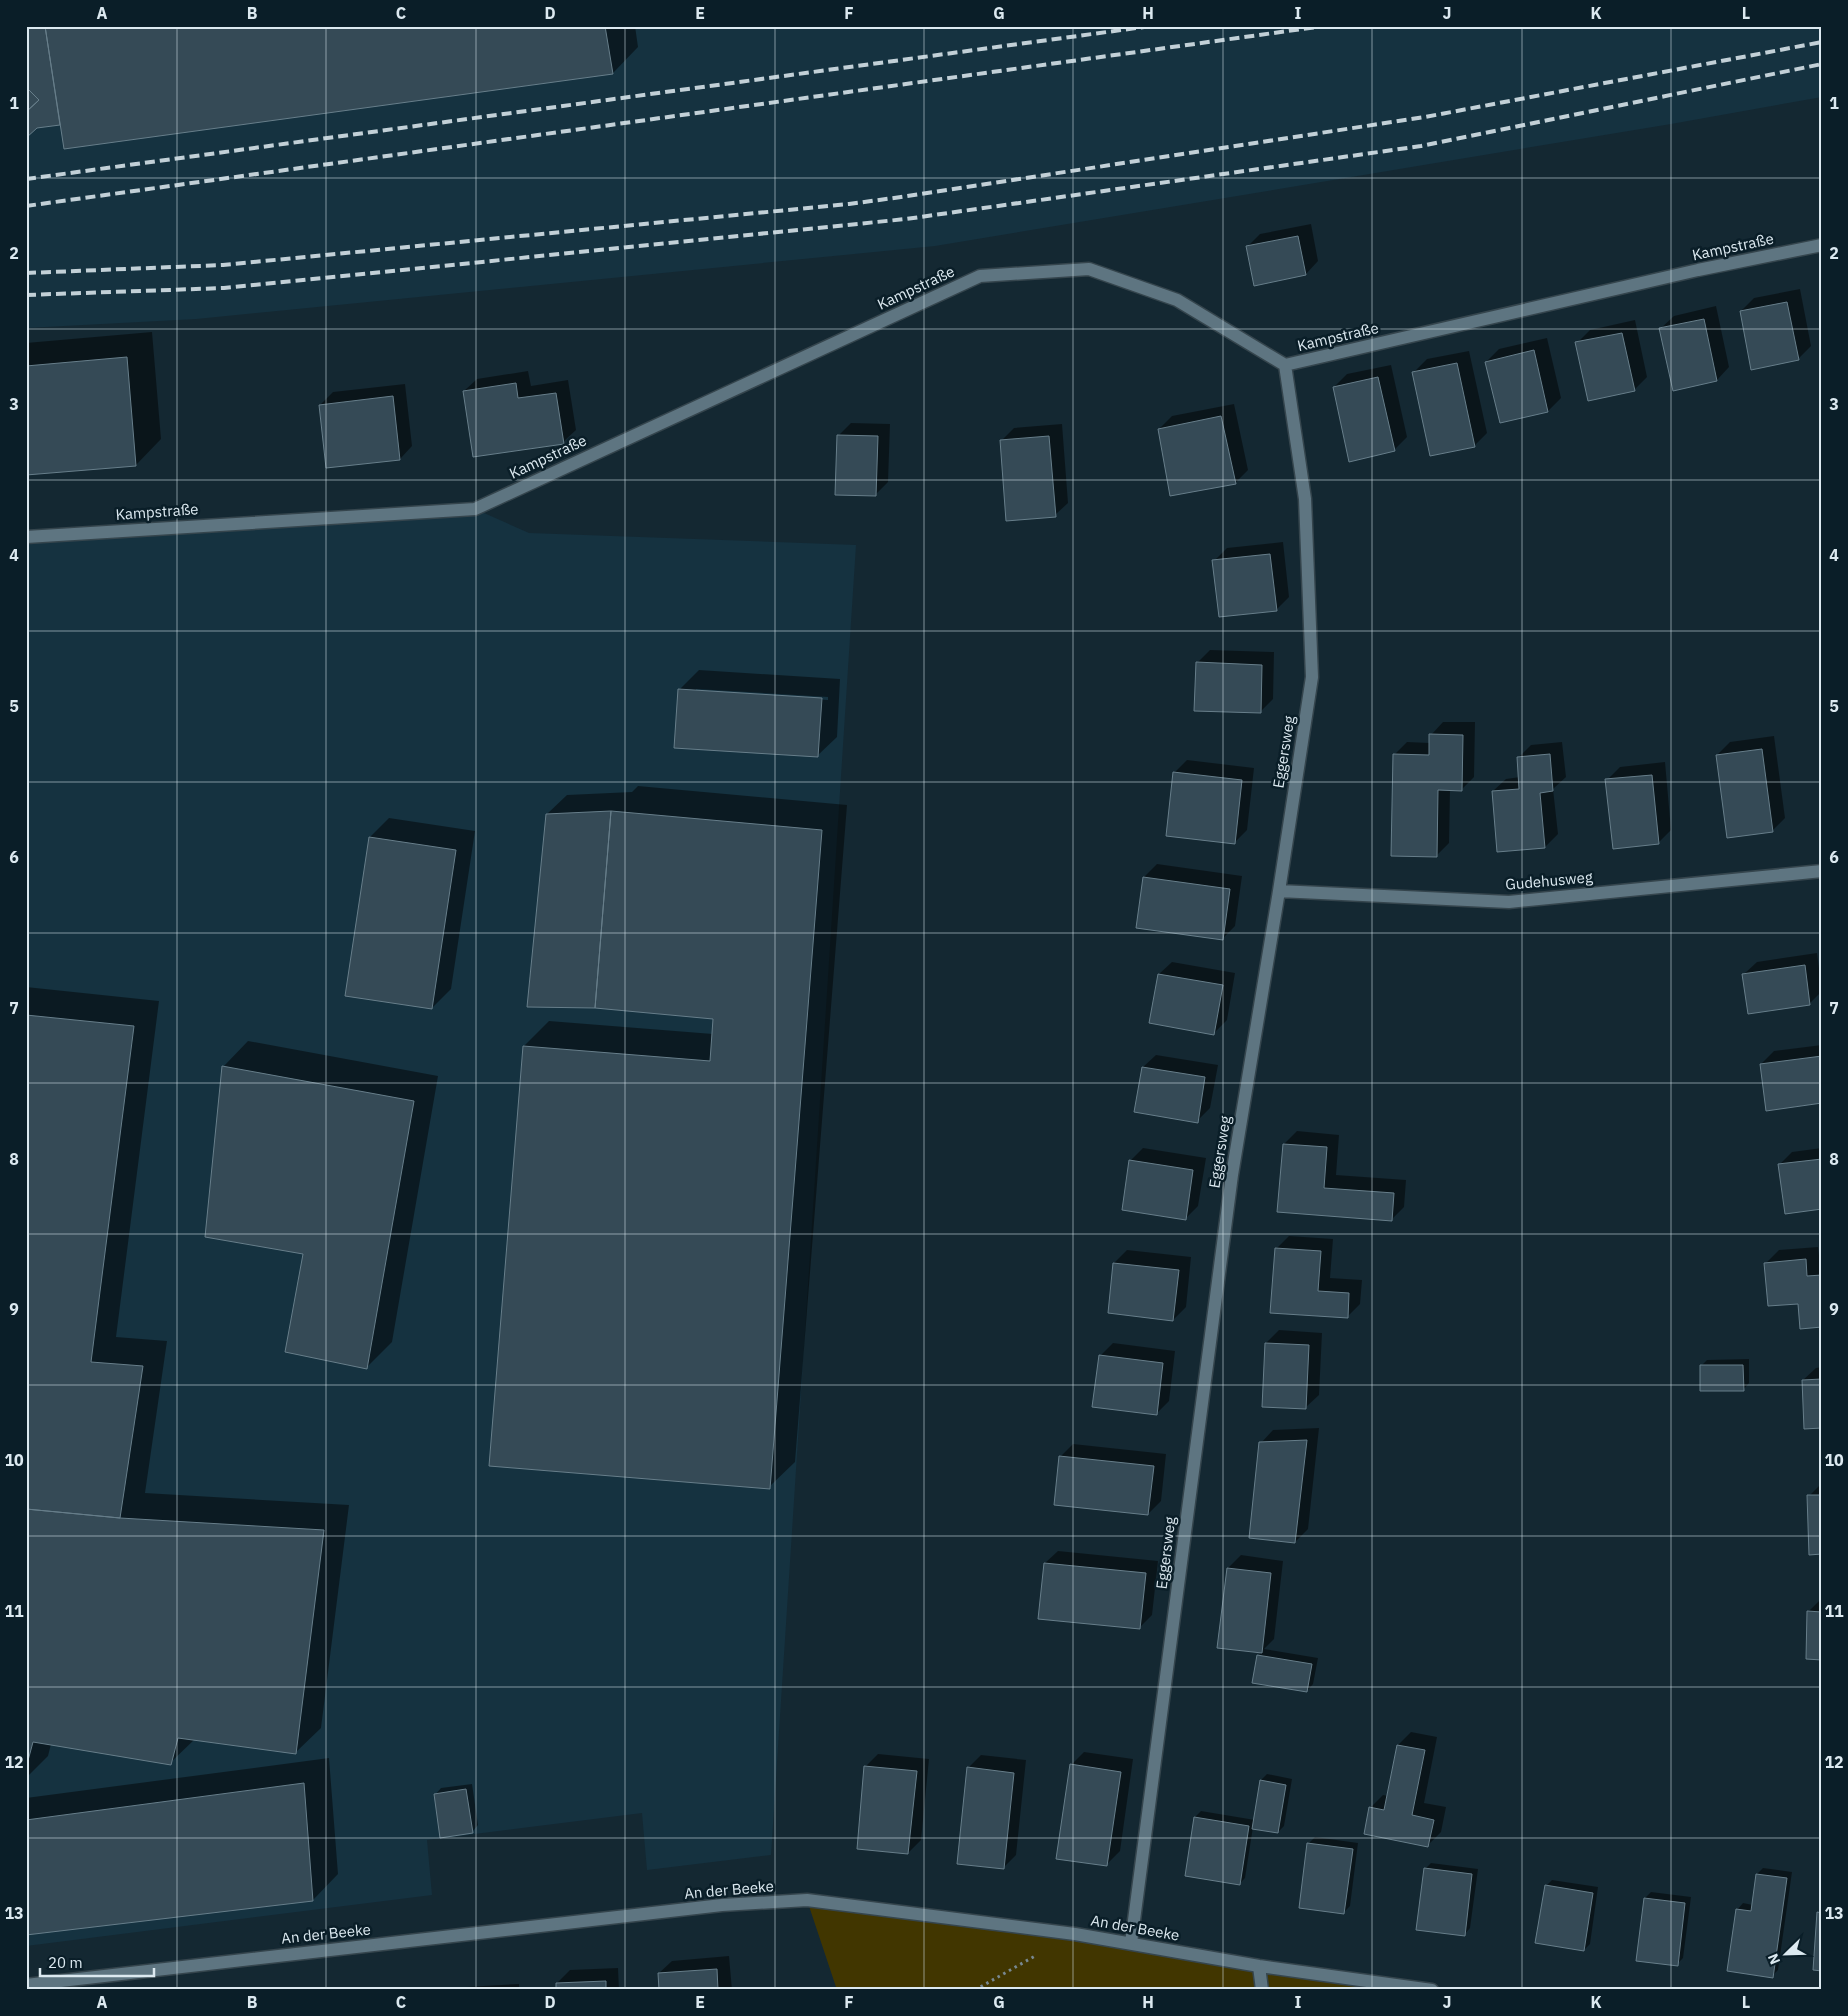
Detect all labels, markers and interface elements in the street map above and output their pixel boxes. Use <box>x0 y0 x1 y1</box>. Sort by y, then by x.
text: A <box>97 3 108 23</box>
text: B <box>247 3 258 23</box>
text: C <box>396 3 406 23</box>
text: D <box>544 3 556 23</box>
text: E <box>695 3 705 23</box>
text: F <box>844 3 854 23</box>
text: G <box>993 3 1005 23</box>
text: H <box>1142 3 1154 23</box>
text: I <box>1295 3 1302 23</box>
text: J <box>1443 3 1451 23</box>
text: K <box>1590 3 1602 23</box>
text: L <box>1742 3 1750 23</box>
text: 1 <box>9 93 19 113</box>
text: 1 <box>1829 93 1839 113</box>
street label: Kampstraße <box>1690 229 1775 264</box>
text: 2 <box>9 243 19 263</box>
text: 2 <box>1829 243 1839 263</box>
street label: Kampstraße <box>874 261 957 314</box>
street label: Kampstraße <box>1295 318 1380 355</box>
text: 3 <box>9 394 19 414</box>
text: 3 <box>1829 394 1839 414</box>
street label: Kampstraße <box>506 430 589 483</box>
street label: Kampstraße <box>115 499 199 524</box>
text: 4 <box>9 545 19 565</box>
text: 4 <box>1829 545 1839 565</box>
text: 5 <box>9 696 19 716</box>
text: 5 <box>1829 696 1839 716</box>
street label: Eggersweg <box>1268 714 1299 789</box>
text: 6 <box>9 847 19 867</box>
text: 6 <box>1829 847 1839 867</box>
street label: Gudehusweg <box>1504 867 1594 894</box>
text: 7 <box>9 998 19 1018</box>
text: 7 <box>1829 998 1839 1018</box>
street label: Eggersweg <box>1204 1114 1235 1189</box>
text: 8 <box>9 1149 19 1169</box>
text: 8 <box>1829 1149 1839 1169</box>
text: 9 <box>9 1299 19 1319</box>
text: 9 <box>1829 1299 1839 1319</box>
text: 10 <box>4 1450 24 1470</box>
text: 10 <box>1824 1450 1844 1470</box>
street label: Eggersweg <box>1152 1515 1179 1590</box>
text: 11 <box>4 1601 24 1621</box>
text: 11 <box>1824 1601 1844 1621</box>
text: 12 <box>4 1752 24 1772</box>
text: 12 <box>1824 1752 1844 1772</box>
street label: An der Beeke <box>683 1876 775 1903</box>
text: 13 <box>4 1903 24 1923</box>
text: 13 <box>1824 1903 1844 1923</box>
street label: An der Beeke <box>1089 1910 1181 1945</box>
street label: An der Beeke <box>280 1919 372 1948</box>
north arrow <box>1760 1928 1810 1978</box>
scale bar <box>40 1946 154 1978</box>
text: N <box>1764 1951 1784 1967</box>
text: 20 m <box>48 1953 83 1972</box>
text: A <box>97 1992 108 2012</box>
text: B <box>247 1992 258 2012</box>
text: C <box>396 1992 406 2012</box>
text: D <box>544 1992 556 2012</box>
text: E <box>695 1992 705 2012</box>
text: F <box>844 1992 854 2012</box>
text: G <box>993 1992 1005 2012</box>
text: H <box>1142 1992 1154 2012</box>
text: I <box>1295 1992 1302 2012</box>
text: J <box>1443 1992 1451 2012</box>
text: K <box>1590 1992 1602 2012</box>
text: L <box>1742 1992 1750 2012</box>

